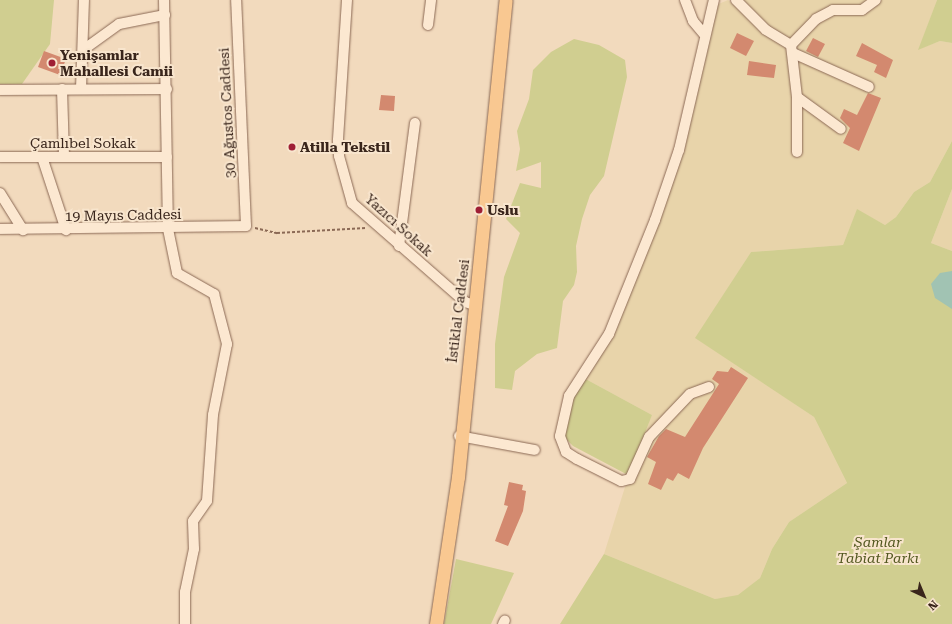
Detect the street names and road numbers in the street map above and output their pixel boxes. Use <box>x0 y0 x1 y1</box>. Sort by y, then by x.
street label: 30 Ağustos Caddesi <box>215 47 239 179</box>
street label: Çamlıbel Sokak <box>30 135 136 151</box>
street label: Yazıcı Sokak <box>362 190 436 260</box>
street label: 19 Mayıs Caddesi <box>64 206 182 224</box>
street label: İstiklal Caddesi <box>443 258 473 364</box>

